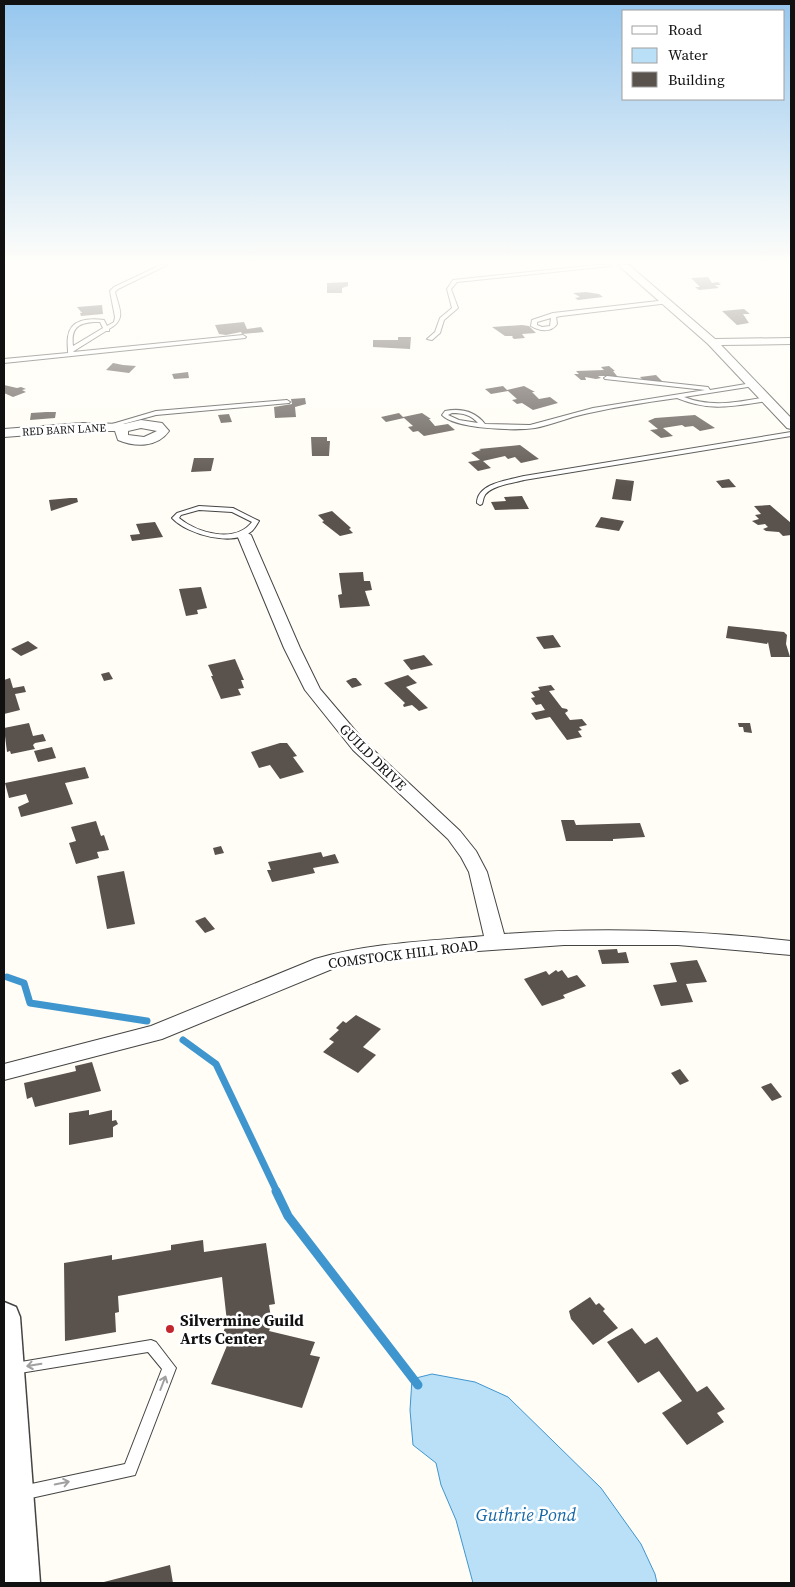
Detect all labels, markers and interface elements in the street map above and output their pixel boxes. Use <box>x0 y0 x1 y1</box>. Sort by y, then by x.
legend <box>622 10 785 100</box>
text: Road <box>668 19 702 40</box>
text: Water <box>668 44 709 65</box>
text: Building <box>668 69 725 90</box>
street label: RED BARN LANE <box>22 420 107 440</box>
street label: GUILD DRIVE <box>335 719 411 795</box>
street label: COMSTOCK HILL ROAD <box>327 935 479 973</box>
place label: Silvermine Guild Arts Center <box>180 1309 304 1349</box>
marker: Silvermine Guild Arts Center <box>164 1323 176 1335</box>
one-way arrow <box>27 1360 43 1370</box>
one-way arrow <box>159 1376 168 1391</box>
one-way arrow <box>54 1478 70 1487</box>
water label: Guthrie Pond <box>476 1502 577 1527</box>

